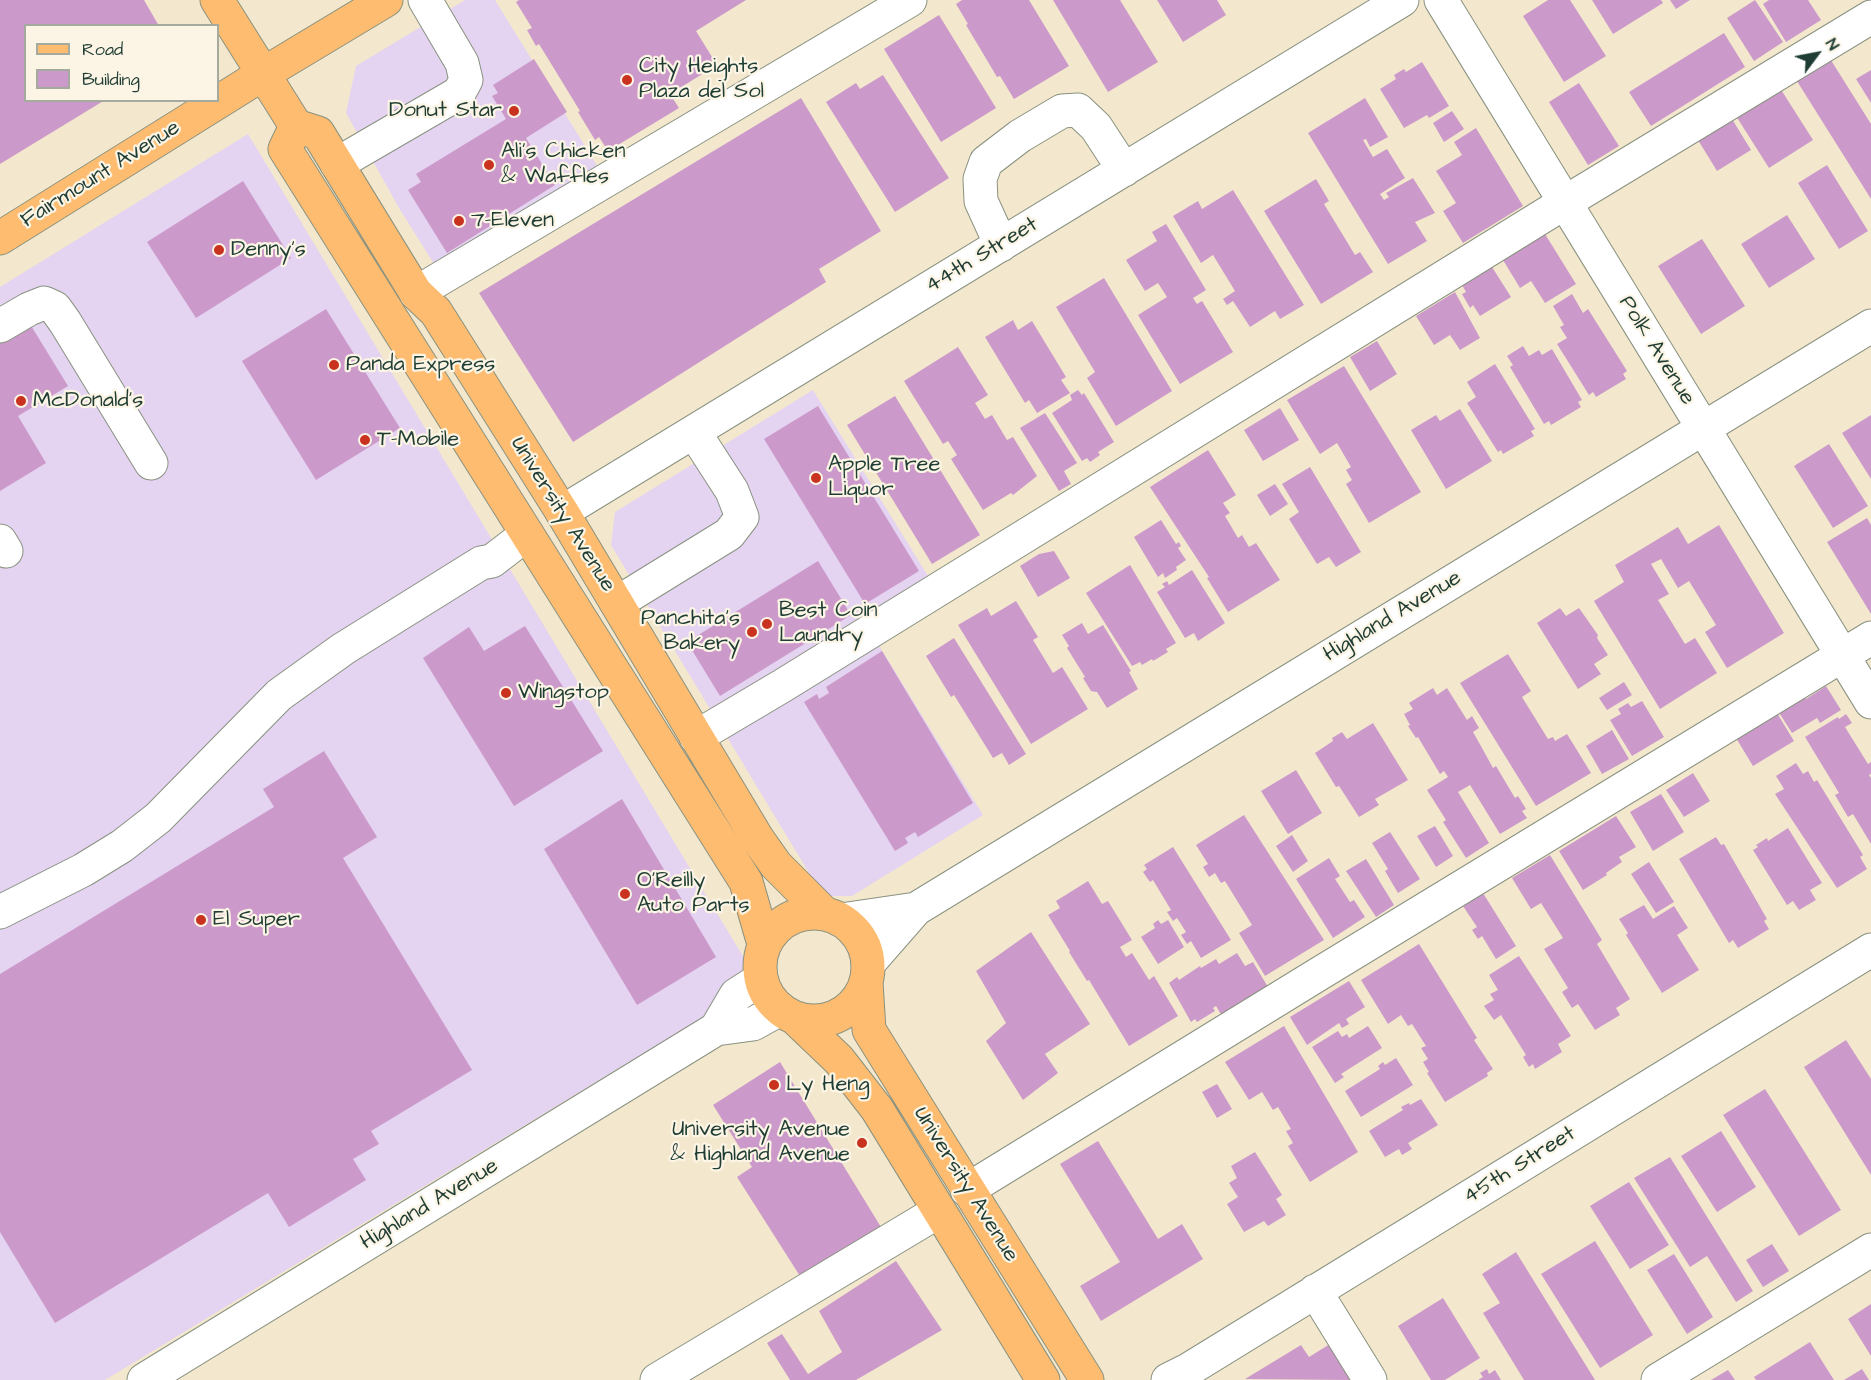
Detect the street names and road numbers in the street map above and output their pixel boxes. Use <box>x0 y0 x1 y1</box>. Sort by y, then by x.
street label: Fairmount Avenue <box>17 115 185 235</box>
street label: 44th Street <box>921 212 1043 300</box>
street label: Polk Avenue <box>1612 292 1700 410</box>
street label: University Avenue <box>504 433 620 597</box>
street label: Highland Avenue <box>1319 565 1467 669</box>
street label: University Avenue <box>907 1103 1023 1267</box>
street label: 45th Street <box>1459 1121 1581 1211</box>
street label: Highland Avenue <box>356 1153 504 1257</box>

